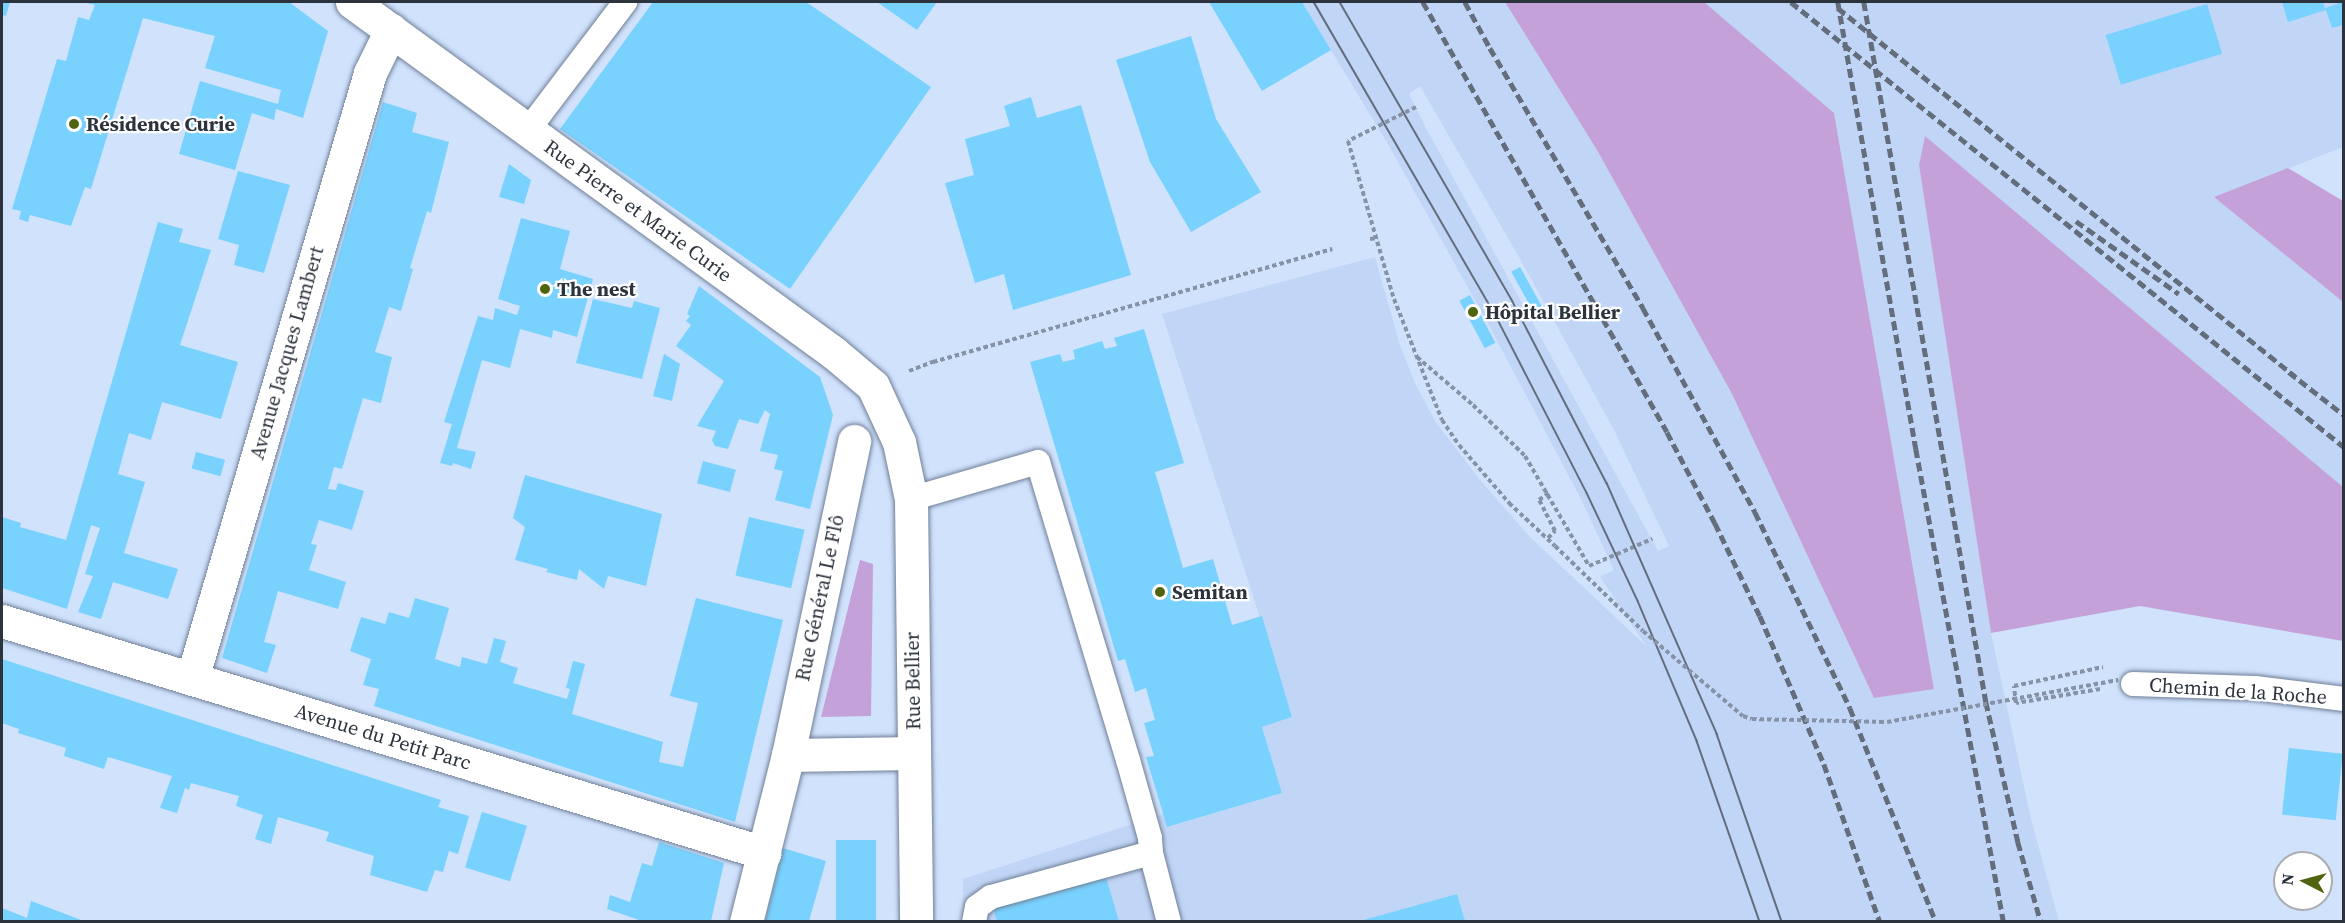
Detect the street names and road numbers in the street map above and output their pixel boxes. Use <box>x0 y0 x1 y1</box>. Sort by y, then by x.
street label: Rue Pierre et Marie Curie <box>540 135 736 287</box>
street label: Avenue Jacques Lambert <box>245 244 329 462</box>
street label: Rue Général Le Flô <box>791 513 849 683</box>
street label: Rue Bellier <box>900 632 926 730</box>
street label: Chemin de la Roche <box>2148 673 2328 709</box>
street label: Avenue du Petit Parc <box>292 699 474 775</box>

